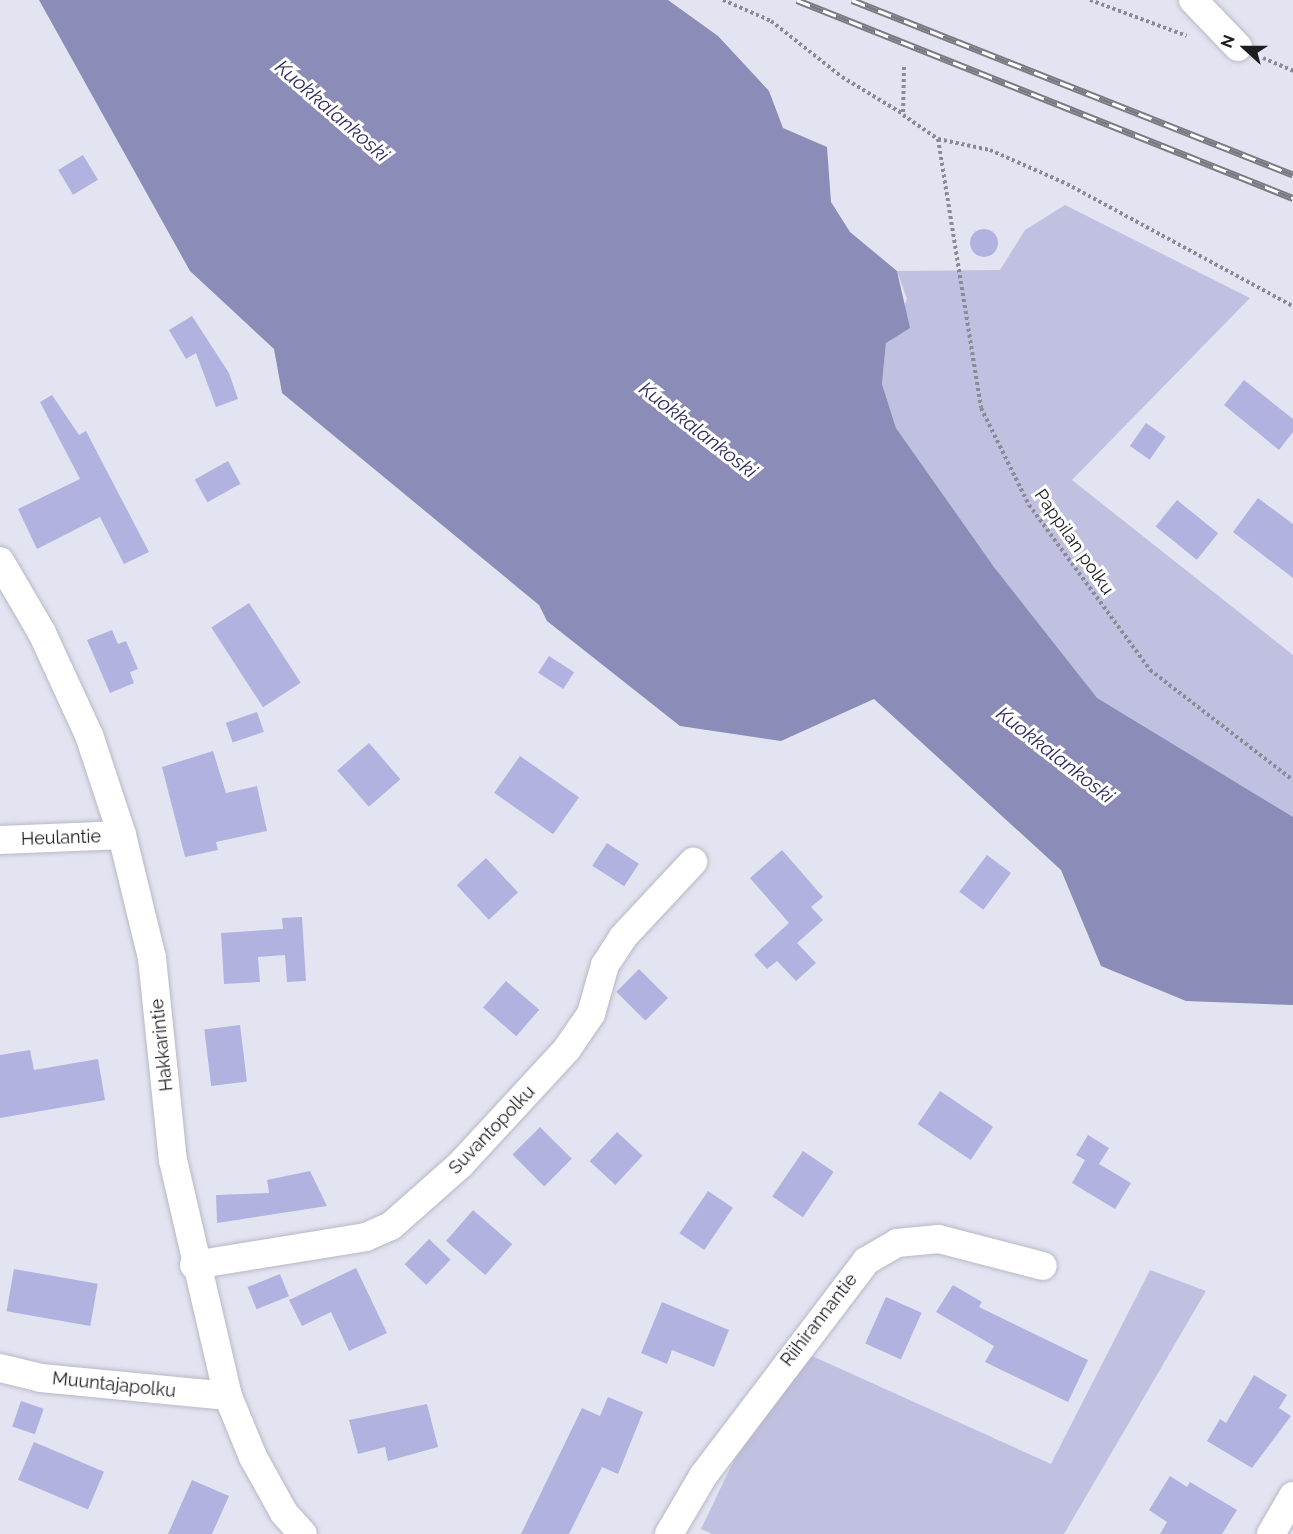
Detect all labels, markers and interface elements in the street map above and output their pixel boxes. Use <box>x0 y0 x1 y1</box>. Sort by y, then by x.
north arrow <box>1215 18 1275 78</box>
text: N <box>1217 32 1239 50</box>
water label: Kuokkalankoski <box>270 55 394 167</box>
water label: Kuokkalankoski <box>634 377 762 483</box>
street label: Pappilan polku <box>1030 485 1118 599</box>
water label: Kuokkalankoski <box>991 702 1119 808</box>
street label: Heulantie <box>21 826 101 850</box>
street label: Hakkarintie <box>146 998 178 1092</box>
street label: Suvantopolku <box>444 1081 540 1179</box>
street label: Riihirannantie <box>776 1269 862 1371</box>
street label: Muuntajapolku <box>51 1368 177 1402</box>

